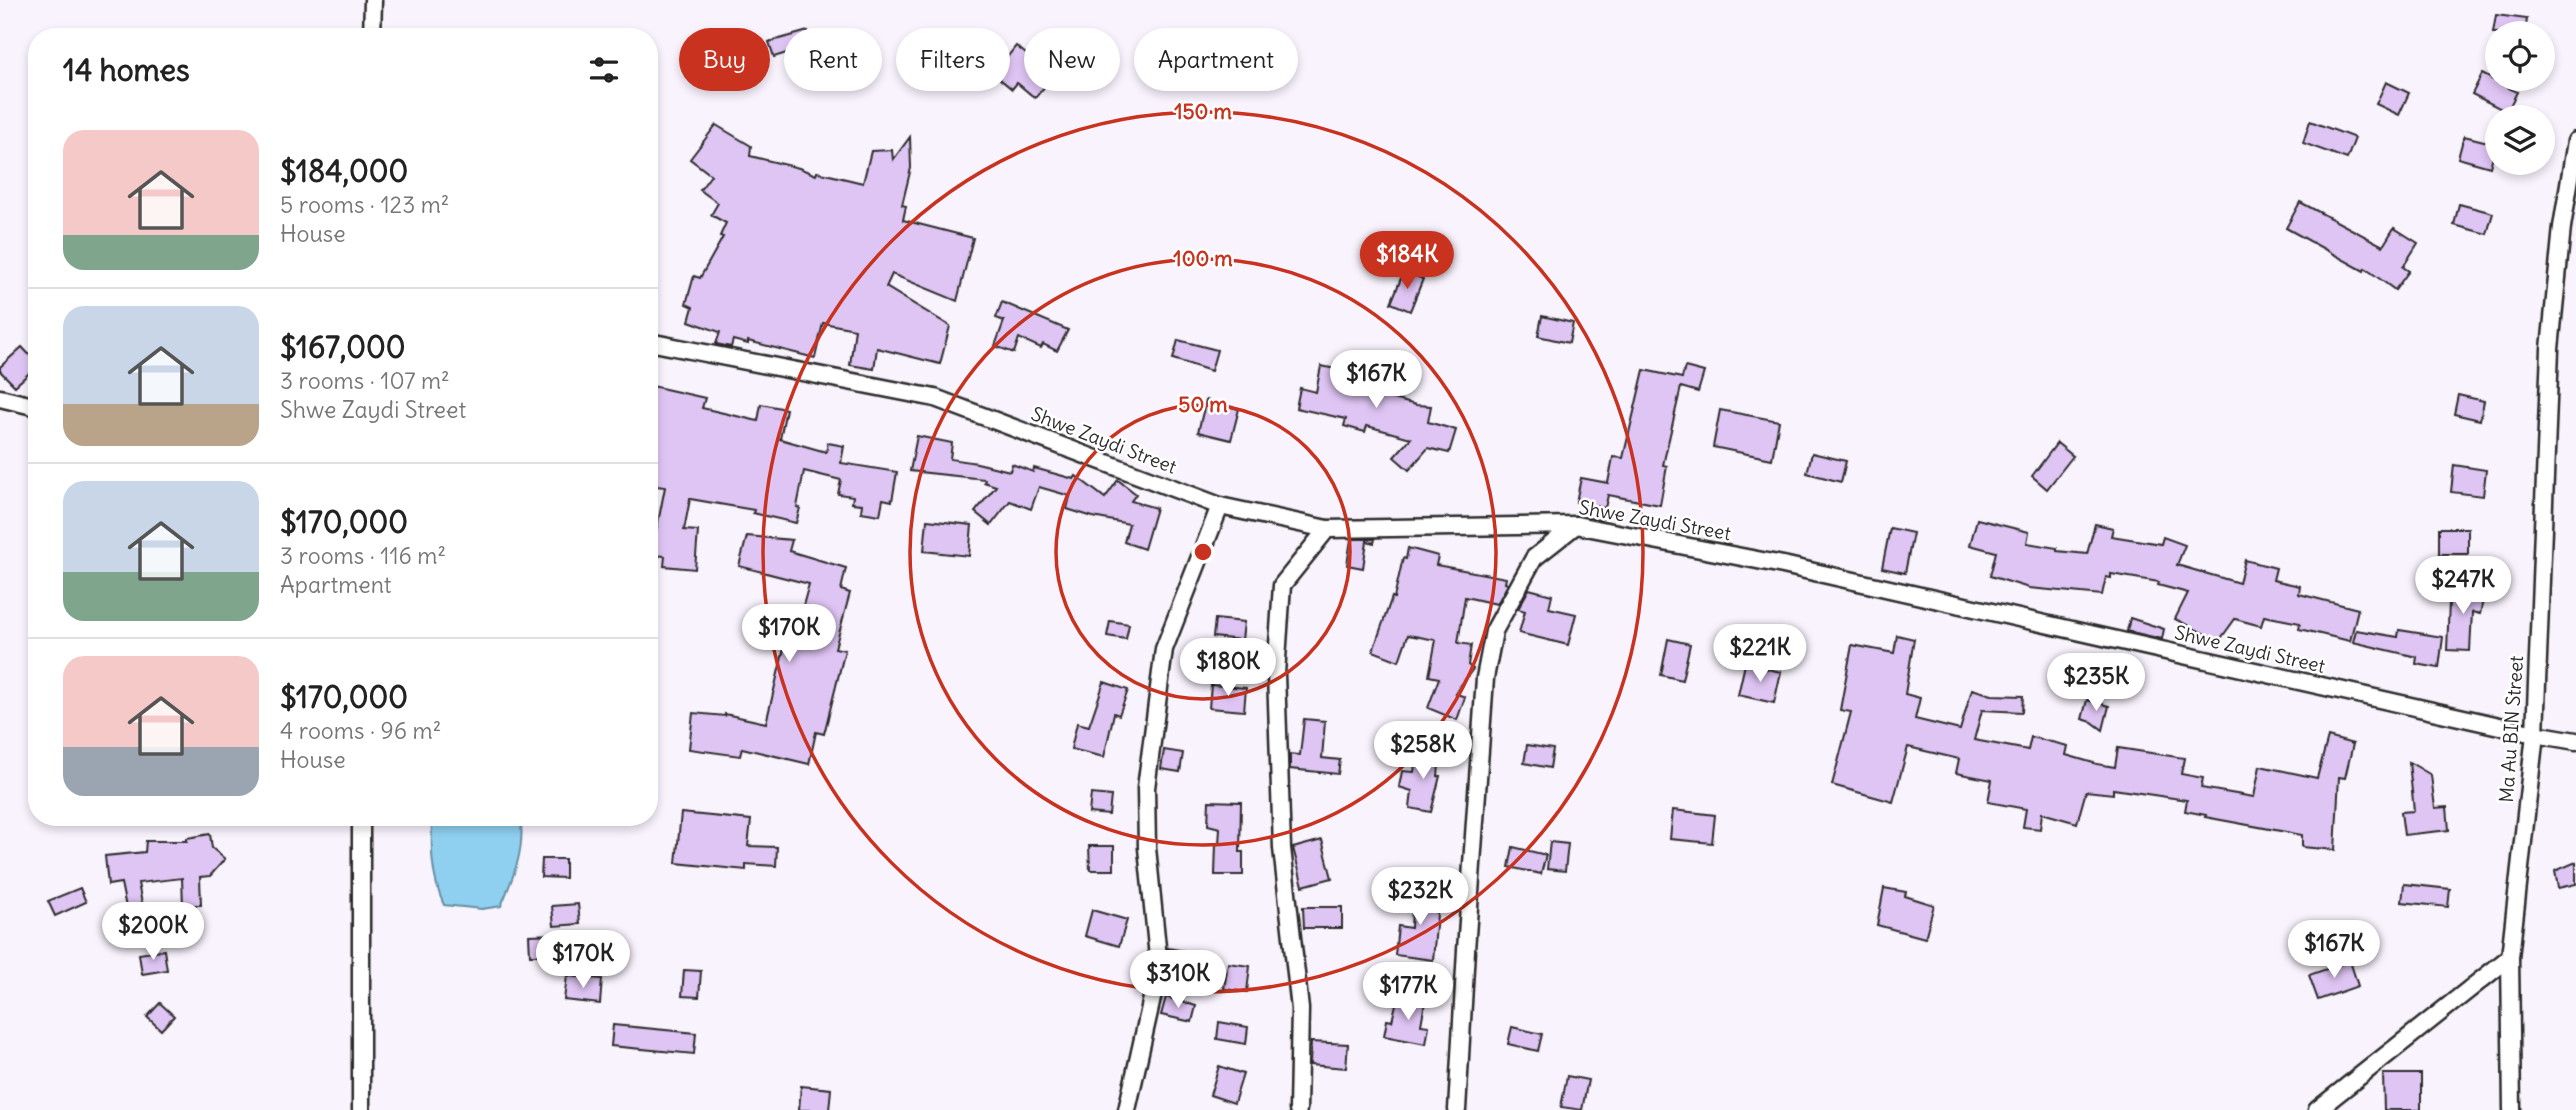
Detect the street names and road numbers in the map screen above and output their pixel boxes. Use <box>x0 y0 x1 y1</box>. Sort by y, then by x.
street label: Shwe Zaydi Street <box>1028 401 1180 479</box>
street label: Shwe Zaydi Street <box>1577 495 1733 545</box>
street label: Shwe Zaydi Street <box>2172 620 2328 678</box>
street label: Ma Au BIN Street <box>2494 655 2528 803</box>

